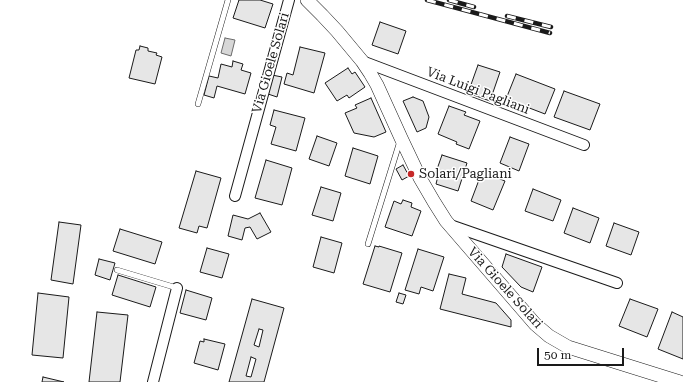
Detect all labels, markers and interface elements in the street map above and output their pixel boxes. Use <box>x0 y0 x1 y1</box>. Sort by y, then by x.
street label: Via Gioele Solari <box>249 11 293 115</box>
street label: Via Luigi Pagliani <box>424 64 532 118</box>
place label: Solari/Pagliani <box>419 166 512 182</box>
marker: Solari/Pagliani <box>406 169 416 179</box>
street label: Via Gioele Solari <box>464 244 546 332</box>
scale bar <box>539 340 626 366</box>
text: 50 m <box>544 348 571 362</box>

